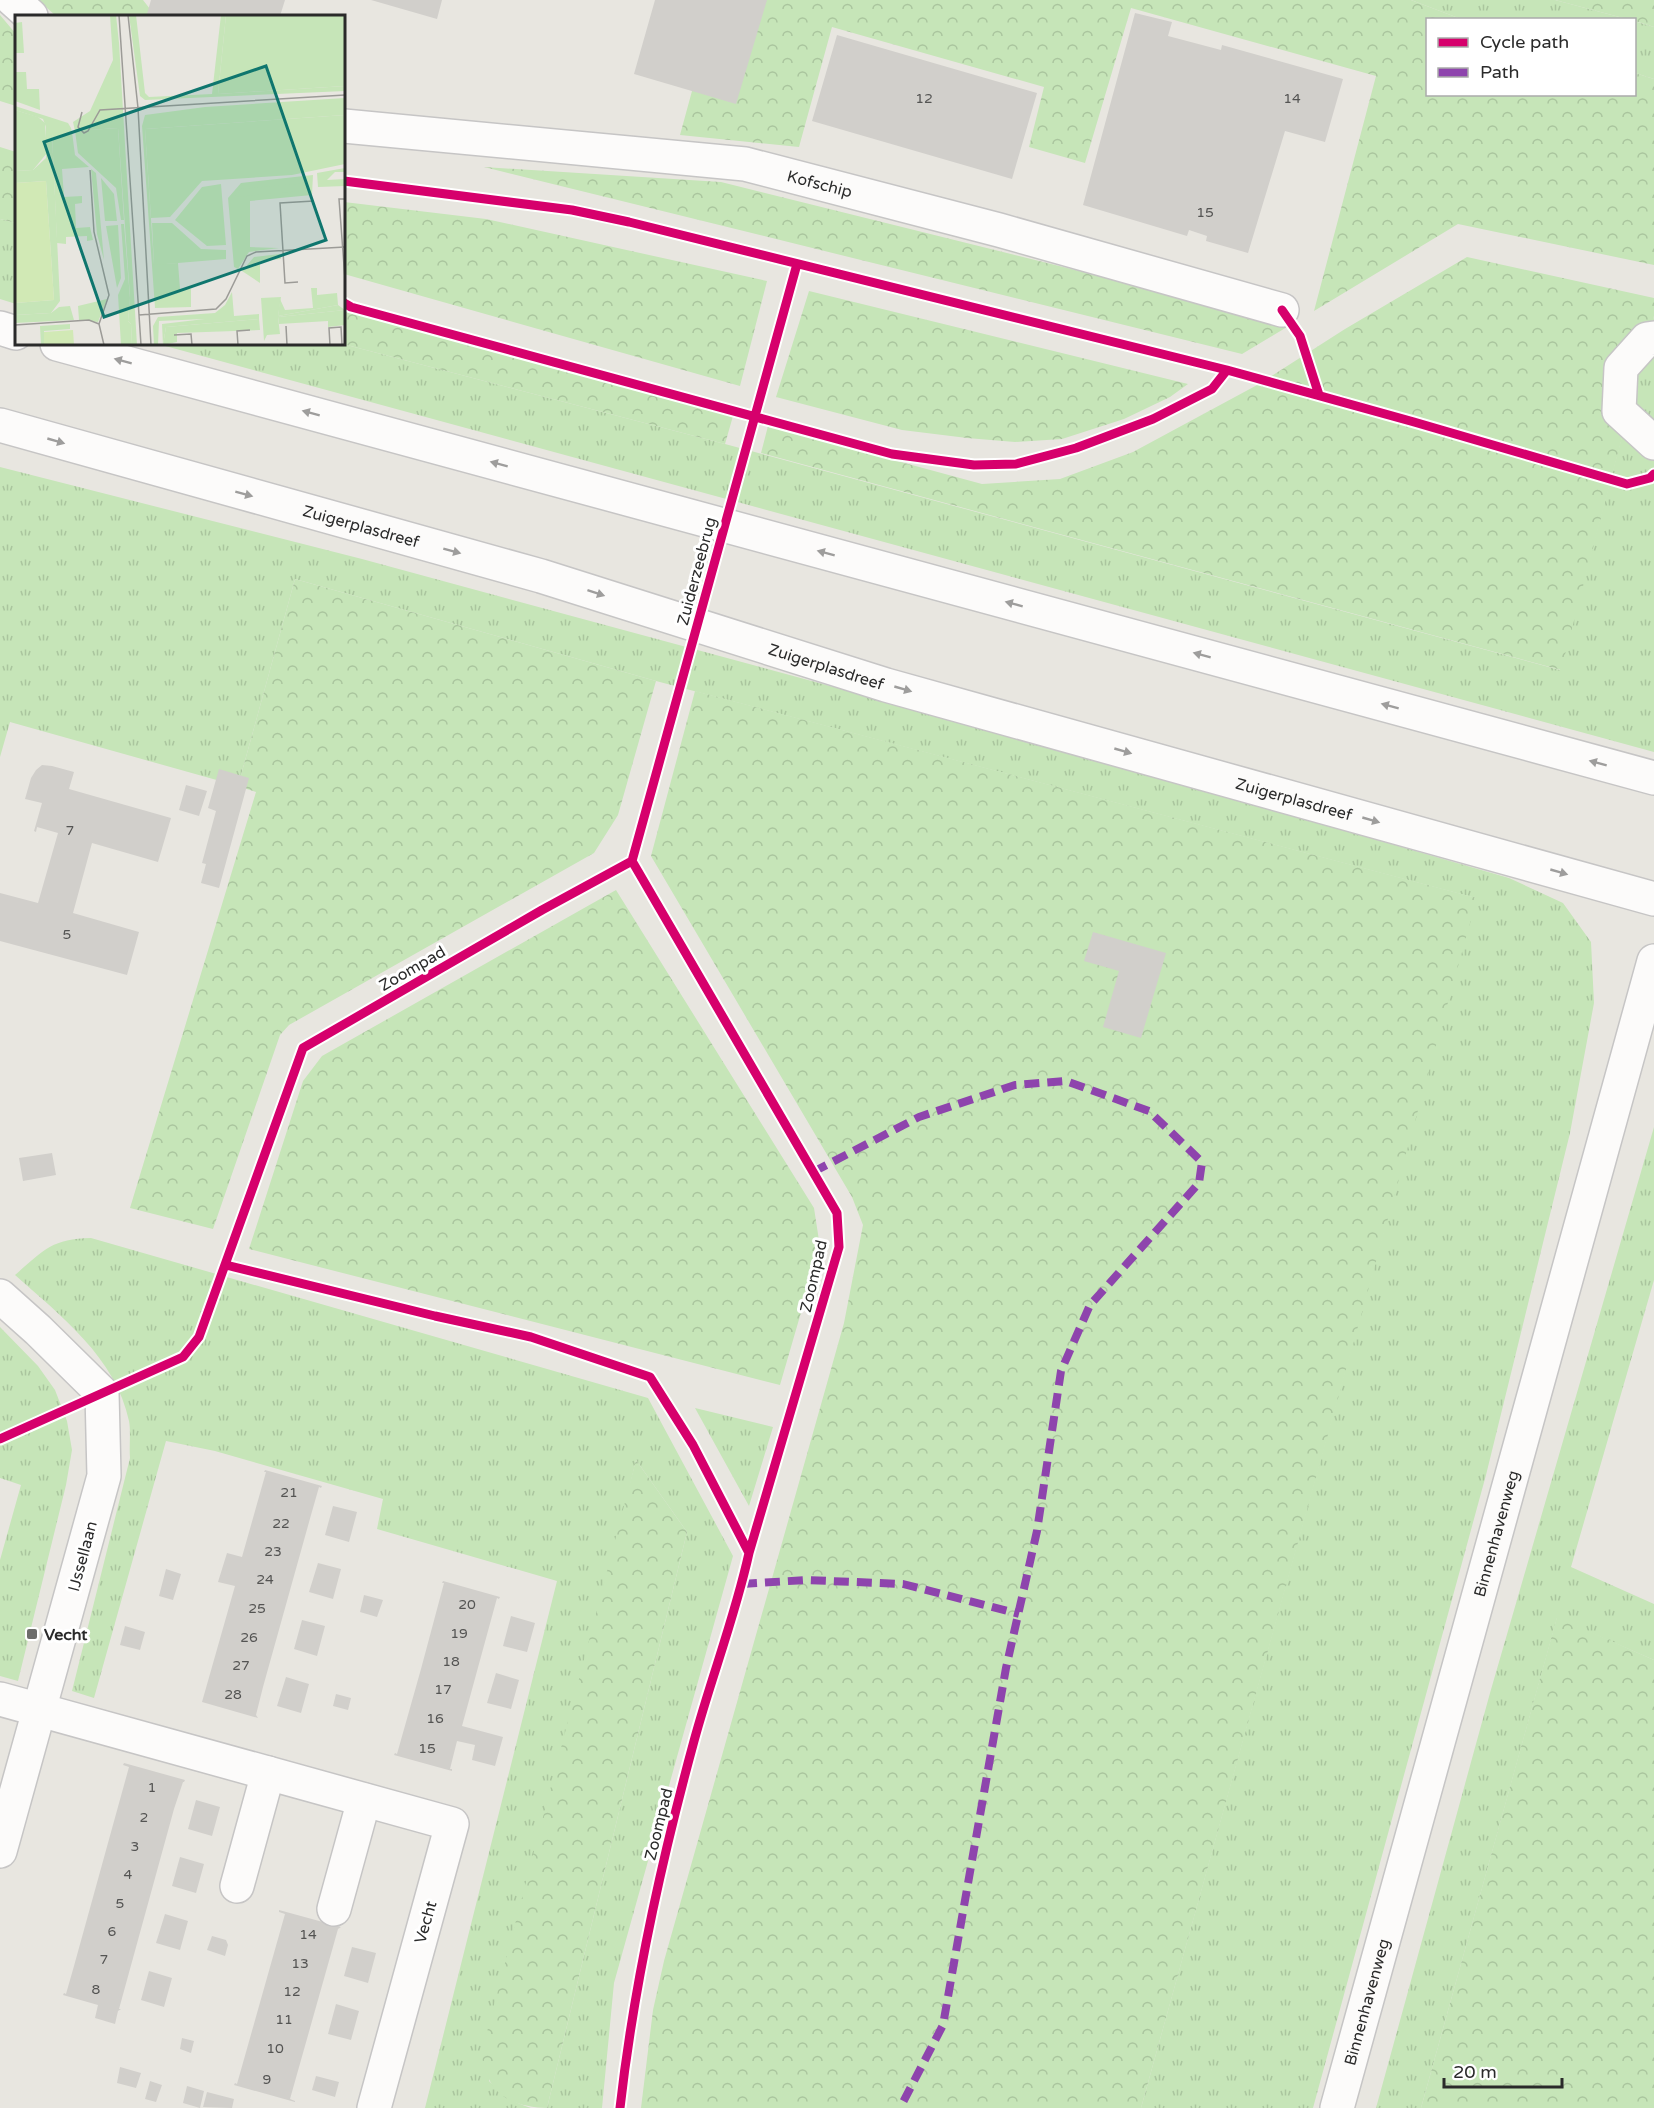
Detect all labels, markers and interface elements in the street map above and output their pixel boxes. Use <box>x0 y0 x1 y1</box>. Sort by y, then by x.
inset map <box>15 15 345 345</box>
legend <box>1426 18 1636 96</box>
text: Cycle path <box>1480 31 1569 53</box>
text: Path <box>1480 61 1519 83</box>
house number: 12 <box>915 90 933 107</box>
house number: 14 <box>1283 90 1301 107</box>
street label: Kofschip <box>785 166 854 202</box>
house number: 15 <box>1196 204 1214 221</box>
one-way arrow <box>114 356 132 366</box>
one-way arrow <box>302 407 320 417</box>
one-way arrow <box>47 437 65 447</box>
one-way arrow <box>490 459 508 468</box>
one-way arrow <box>235 490 253 499</box>
street label: Zuigerplasdreef <box>300 501 422 553</box>
street label: Zuiderzeebrug <box>673 515 721 628</box>
one-way arrow <box>443 547 461 556</box>
one-way arrow <box>817 547 835 557</box>
one-way arrow <box>587 589 605 598</box>
one-way arrow <box>1005 599 1023 608</box>
street label: Zuigerplasdreef <box>766 639 887 695</box>
one-way arrow <box>1193 650 1211 659</box>
one-way arrow <box>894 685 912 695</box>
one-way arrow <box>1381 701 1399 711</box>
one-way arrow <box>1114 747 1132 756</box>
one-way arrow <box>1588 758 1606 767</box>
street label: Zuigerplasdreef <box>1233 774 1355 826</box>
one-way arrow <box>1362 816 1380 825</box>
house number: 7 <box>66 822 74 839</box>
one-way arrow <box>1550 868 1568 878</box>
house number: 5 <box>63 926 71 943</box>
street label: Zoompad <box>376 942 449 996</box>
street label: Zoompad <box>796 1238 832 1314</box>
street label: Binnenhavenweg <box>1470 1468 1524 1599</box>
house number: 21 <box>280 1484 298 1501</box>
house number: 22 <box>272 1515 290 1532</box>
street label: IJssellaan <box>64 1519 102 1594</box>
house number: 23 <box>264 1543 282 1560</box>
house number: 24 <box>256 1571 274 1588</box>
house number: 20 <box>458 1596 476 1613</box>
house number: 25 <box>248 1600 266 1617</box>
place label: Vecht <box>44 1625 88 1645</box>
house number: 19 <box>450 1625 468 1642</box>
marker: Vecht <box>25 1627 39 1641</box>
house number: 26 <box>240 1629 258 1646</box>
house number: 18 <box>442 1653 460 1670</box>
house number: 27 <box>232 1657 250 1674</box>
house number: 17 <box>434 1681 452 1698</box>
house number: 28 <box>224 1686 242 1703</box>
house number: 16 <box>426 1710 444 1727</box>
house number: 15 <box>418 1740 436 1757</box>
house number: 1 <box>148 1779 156 1796</box>
street label: Zoompad <box>640 1786 678 1862</box>
house number: 2 <box>140 1809 148 1826</box>
house number: 3 <box>131 1838 139 1855</box>
house number: 4 <box>124 1866 133 1883</box>
house number: 5 <box>116 1895 124 1912</box>
street label: Vecht <box>410 1899 442 1946</box>
house number: 6 <box>108 1923 117 1940</box>
house number: 14 <box>299 1926 317 1943</box>
street label: Binnenhavenweg <box>1340 1937 1394 2068</box>
house number: 7 <box>100 1951 108 1968</box>
house number: 13 <box>291 1955 309 1972</box>
house number: 8 <box>92 1981 101 1998</box>
house number: 12 <box>283 1983 301 2000</box>
house number: 11 <box>275 2011 293 2028</box>
house number: 10 <box>266 2040 284 2057</box>
scale bar <box>1444 2051 1562 2089</box>
text: 20 m <box>1453 2061 1497 2083</box>
house number: 9 <box>263 2071 271 2088</box>

